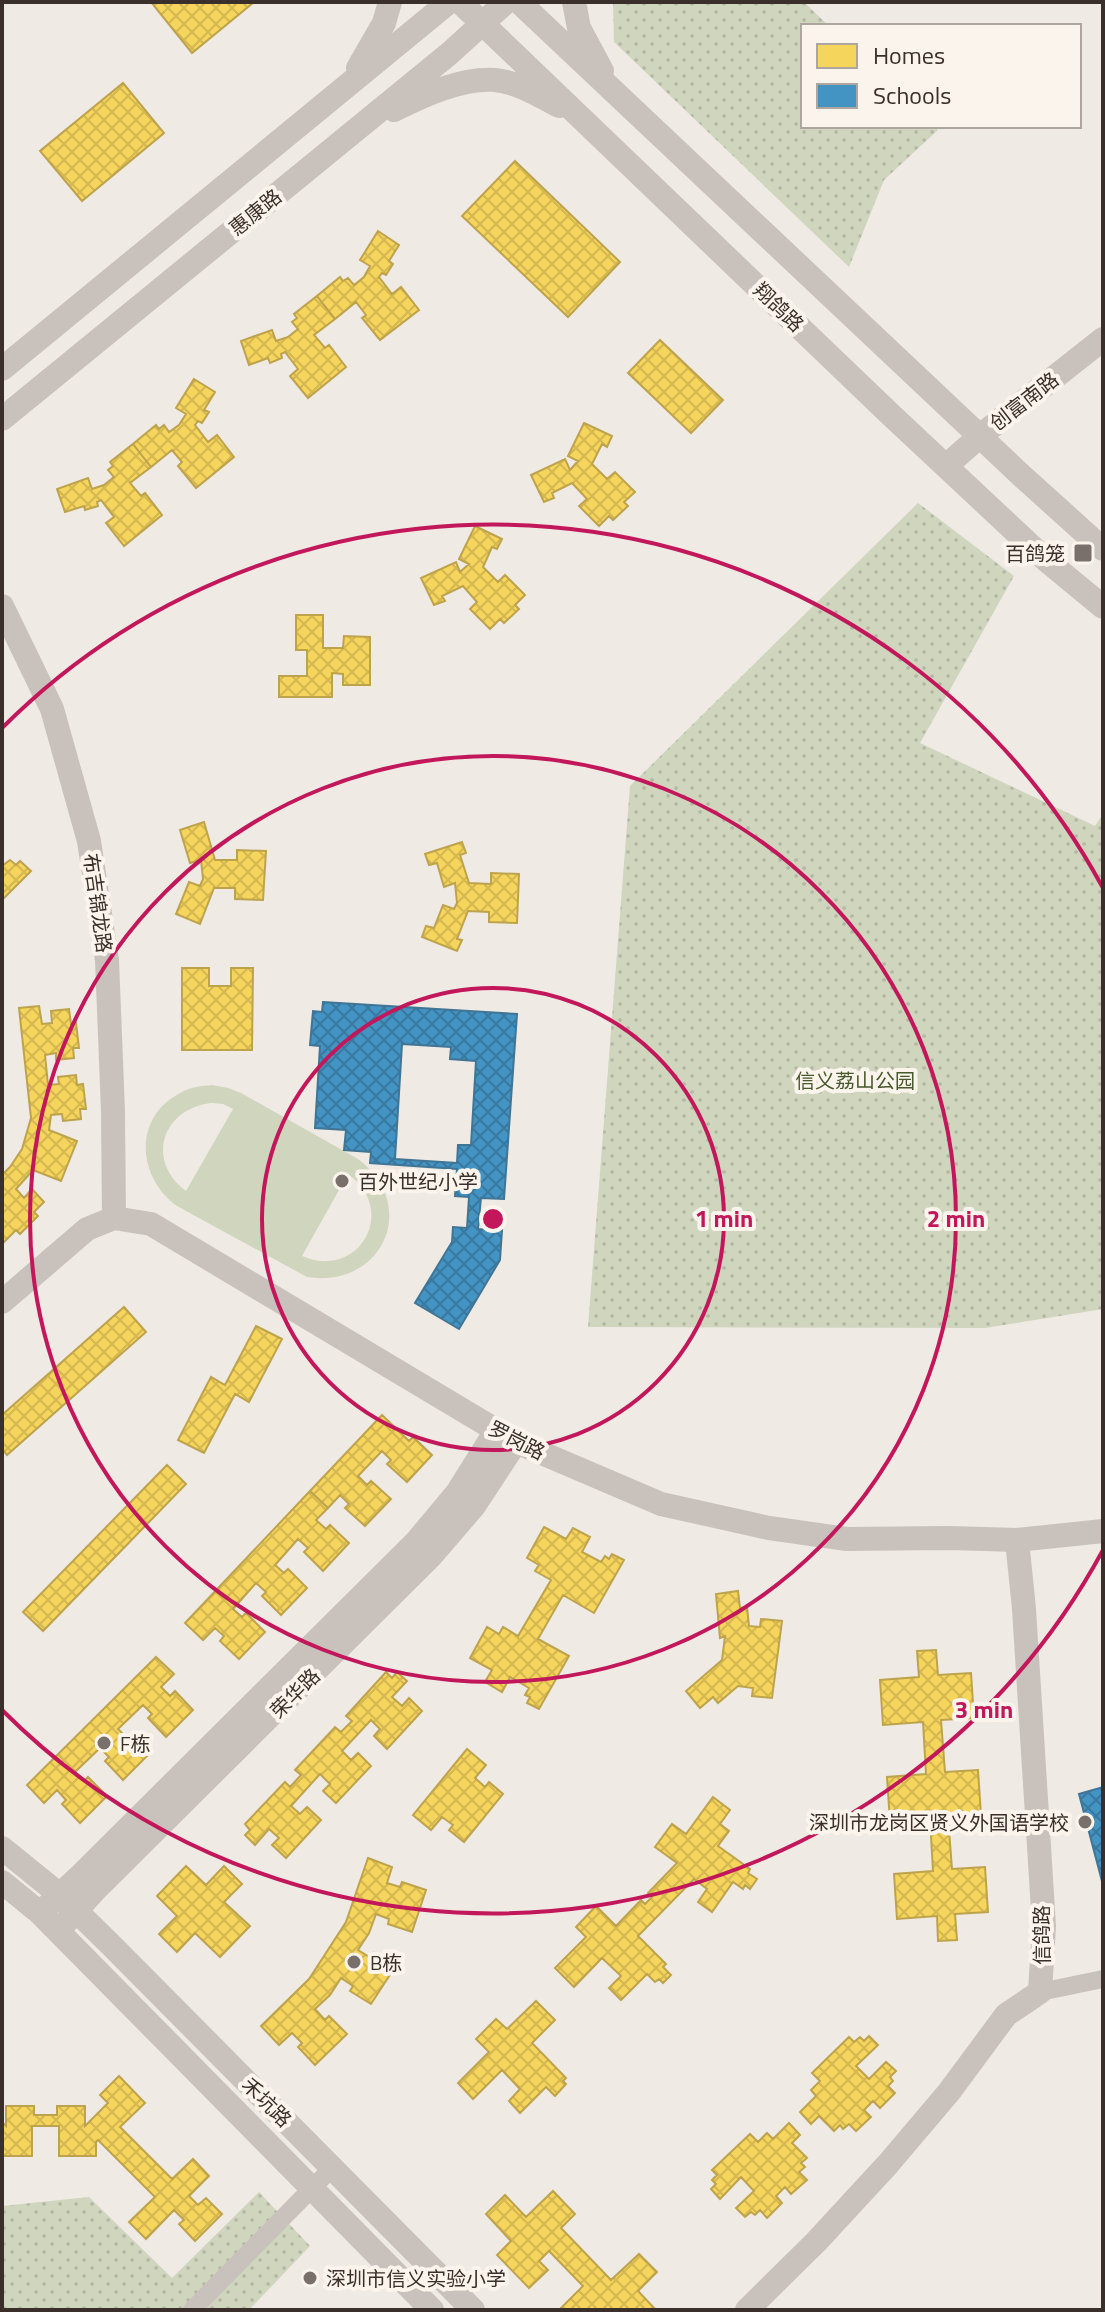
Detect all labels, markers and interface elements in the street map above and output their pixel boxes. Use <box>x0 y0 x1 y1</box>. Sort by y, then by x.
legend <box>801 24 1081 128</box>
text: Homes <box>873 37 945 73</box>
text: Schools <box>873 77 951 113</box>
street label: 惠康路 <box>222 181 288 243</box>
street label: 翔鸽路 <box>747 275 811 339</box>
street label: 创富南路 <box>983 364 1065 438</box>
place label: 百鸽笼 <box>1005 538 1065 569</box>
marker: 百鸽笼 <box>1072 542 1094 564</box>
street label: 布吉锦龙路 <box>76 851 120 955</box>
park label: 信义荔山公园 <box>795 1065 915 1096</box>
place label: 百外世纪小学 <box>358 1166 478 1197</box>
marker: 百外世纪小学 <box>333 1172 351 1190</box>
text: 1 min <box>695 1200 753 1236</box>
text: 2 min <box>927 1200 985 1236</box>
centre of rings <box>479 1205 507 1233</box>
street label: 罗岗路 <box>483 1413 551 1467</box>
street label: 荣华路 <box>263 1661 327 1725</box>
text: 3 min <box>955 1691 1013 1727</box>
place label: F栋 <box>120 1728 151 1759</box>
marker: F栋 <box>95 1734 113 1752</box>
place label: 深圳市龙岗区贤义外国语学校 <box>809 1807 1069 1838</box>
marker: 深圳市龙岗区贤义外国语学校 <box>1076 1813 1094 1831</box>
street label: 信鸽路 <box>1026 1905 1057 1965</box>
place label: B栋 <box>370 1947 402 1978</box>
marker: B栋 <box>345 1953 363 1971</box>
street label: 禾坑路 <box>235 2070 299 2134</box>
place label: 深圳市信义实验小学 <box>326 2263 506 2294</box>
marker: 深圳市信义实验小学 <box>301 2269 319 2287</box>

